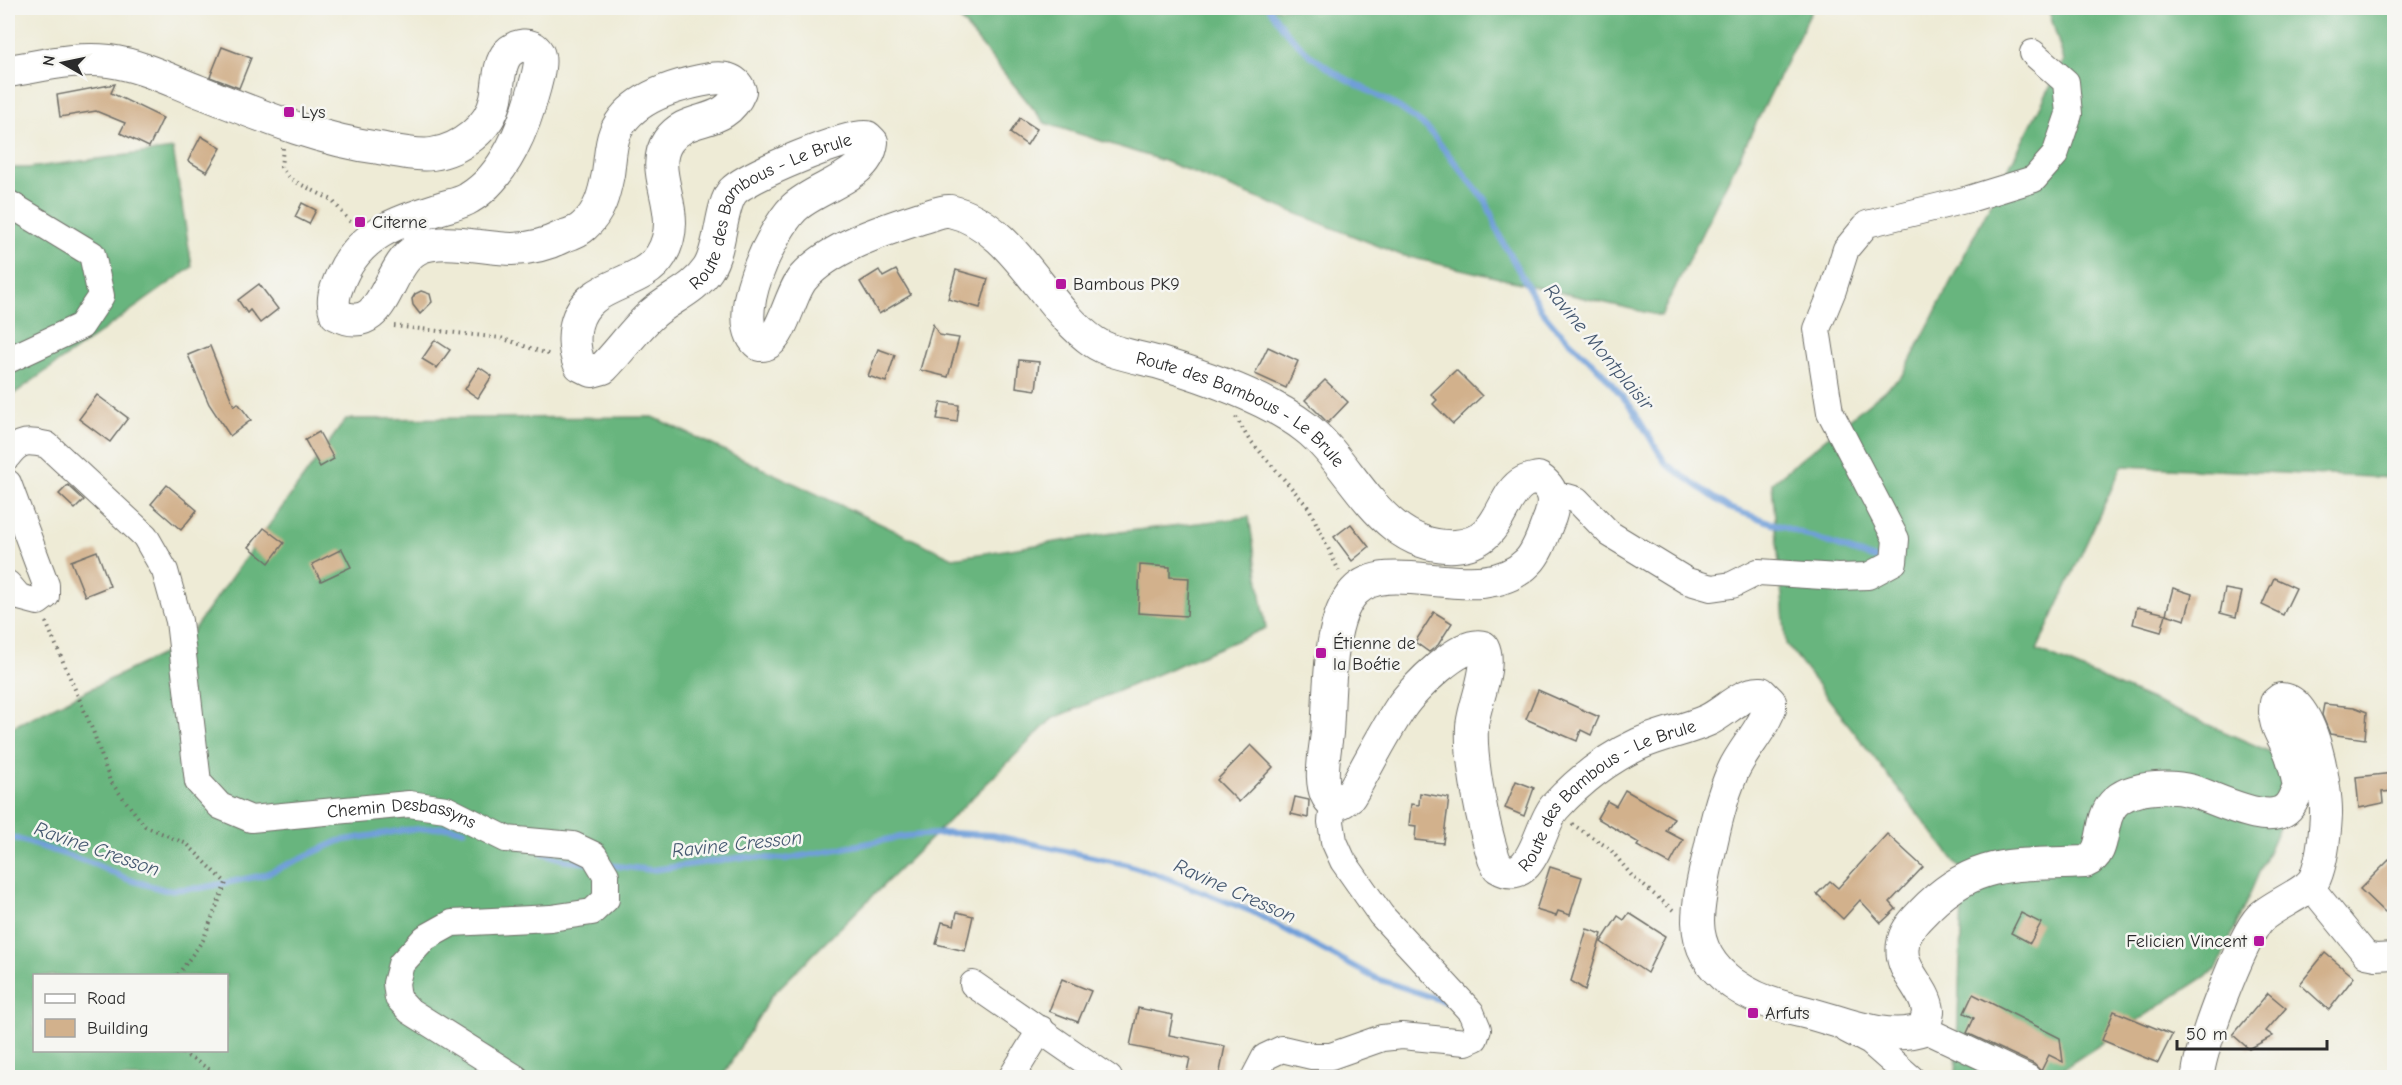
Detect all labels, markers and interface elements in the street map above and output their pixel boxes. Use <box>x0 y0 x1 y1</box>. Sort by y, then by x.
north arrow <box>33 33 93 93</box>
text: N <box>39 54 59 67</box>
place label: Lys <box>301 102 326 123</box>
marker: Lys <box>282 105 296 119</box>
street label: Route des Bambous - Le Brule <box>685 129 854 294</box>
place label: Citerne <box>372 212 427 233</box>
marker: Citerne <box>353 215 367 229</box>
place label: Bambous PK9 <box>1073 274 1180 295</box>
marker: Bambous PK9 <box>1054 277 1068 291</box>
water label: Ravine Montplaisir <box>1539 279 1659 416</box>
street label: Route des Bambous - Le Brule <box>1134 347 1349 471</box>
place label: Étienne de la Boétie <box>1333 632 1416 675</box>
marker: Étienne de la Boétie <box>1314 646 1328 660</box>
street label: Route des Bambous - Le Brule <box>1514 715 1698 876</box>
street label: Chemin Desbassyns <box>326 793 480 833</box>
water label: Ravine Cresson <box>31 817 163 881</box>
water label: Ravine Cresson <box>671 826 803 862</box>
water label: Ravine Cresson <box>1171 854 1299 928</box>
place label: Felicien Vincent <box>2126 931 2248 952</box>
marker: Felicien Vincent <box>2252 934 2266 948</box>
legend <box>33 974 228 1052</box>
text: Road <box>87 988 126 1009</box>
place label: Arfuts <box>1765 1003 1809 1024</box>
marker: Arfuts <box>1746 1006 1760 1020</box>
scale bar <box>2177 1013 2327 1051</box>
text: Building <box>87 1018 149 1039</box>
text: 50 m <box>2186 1024 2228 1045</box>

